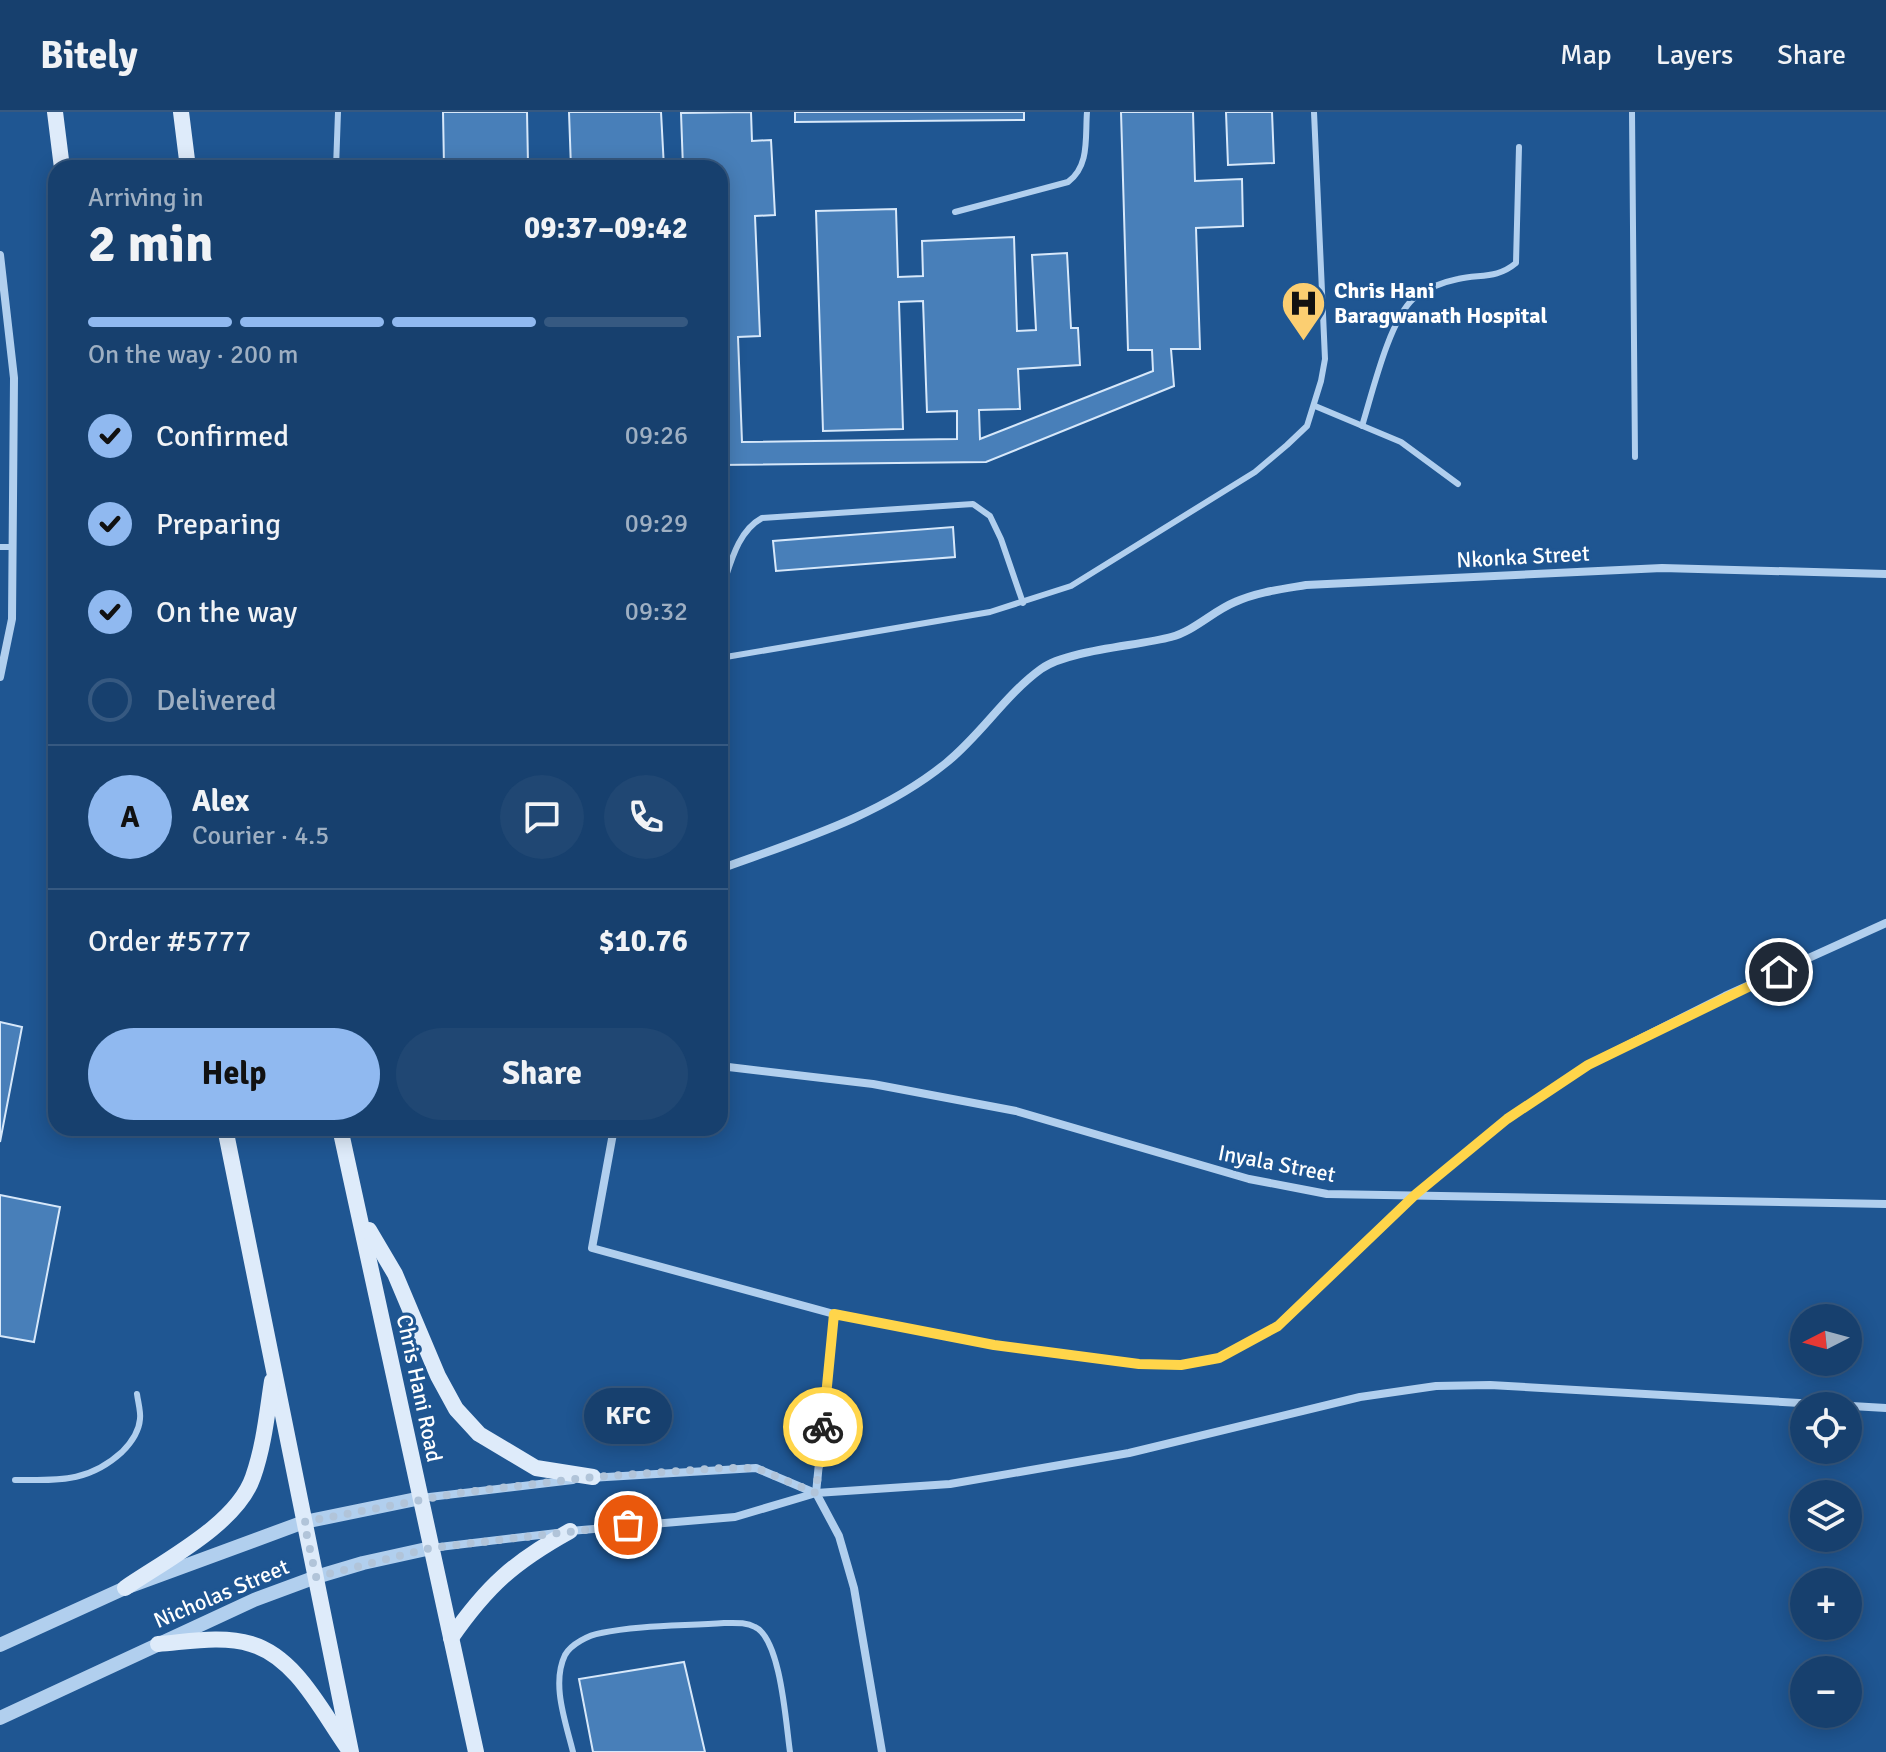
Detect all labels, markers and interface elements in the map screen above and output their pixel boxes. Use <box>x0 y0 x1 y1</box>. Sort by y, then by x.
text: Bitely <box>40 32 138 79</box>
text: Map <box>1560 38 1612 72</box>
text: Layers <box>1656 38 1733 72</box>
text: Share <box>1777 38 1846 72</box>
text: Arriving in <box>88 182 204 214</box>
text: 09:37–09:42 <box>524 210 688 247</box>
text: 2 min <box>88 212 214 276</box>
place label: Chris Hani Baragwanath Hospital <box>1334 277 1547 329</box>
hospital icon: Chris Hani Baragwanath Hospital <box>1279 279 1327 342</box>
text: On the way · 200 m <box>88 339 298 371</box>
icon: check <box>88 414 132 458</box>
text: Confirmed <box>156 418 289 455</box>
text: 09:26 <box>625 420 688 452</box>
icon: check <box>88 502 132 546</box>
text: Preparing <box>156 506 281 543</box>
text: 09:29 <box>625 508 688 540</box>
street label: Nkonka Street <box>1456 540 1591 573</box>
icon: check <box>88 590 132 634</box>
text: On the way <box>156 594 297 631</box>
text: 09:32 <box>625 596 688 628</box>
text: Delivered <box>156 682 277 719</box>
button: chat <box>500 775 584 859</box>
button: phone <box>604 775 688 859</box>
text: Alex <box>192 783 249 820</box>
text: A <box>120 799 140 836</box>
text: Courier · 4.5 <box>192 820 329 852</box>
text: Order #5777 <box>88 923 251 960</box>
text: $10.76 <box>598 923 688 960</box>
pin <box>1745 938 1813 1006</box>
icon: home <box>1757 950 1801 994</box>
button: Help <box>88 1028 380 1120</box>
button: Share <box>396 1028 688 1120</box>
street label: Inyala Street <box>1216 1139 1338 1188</box>
north arrow <box>1790 1304 1862 1376</box>
map controls <box>1790 1304 1862 1728</box>
street label: Chris Hani Road <box>391 1312 448 1464</box>
courier <box>783 1387 863 1467</box>
callout: KFC <box>584 1389 672 1445</box>
button: locate <box>1790 1392 1862 1464</box>
text: KFC <box>605 1400 651 1432</box>
icon: bike <box>801 1405 845 1449</box>
button: layers <box>1790 1480 1862 1552</box>
pin <box>594 1491 662 1559</box>
icon: bag <box>606 1503 650 1547</box>
street label: Nicholas Street <box>150 1553 293 1634</box>
button: + <box>1790 1568 1862 1640</box>
button: − <box>1790 1656 1862 1728</box>

